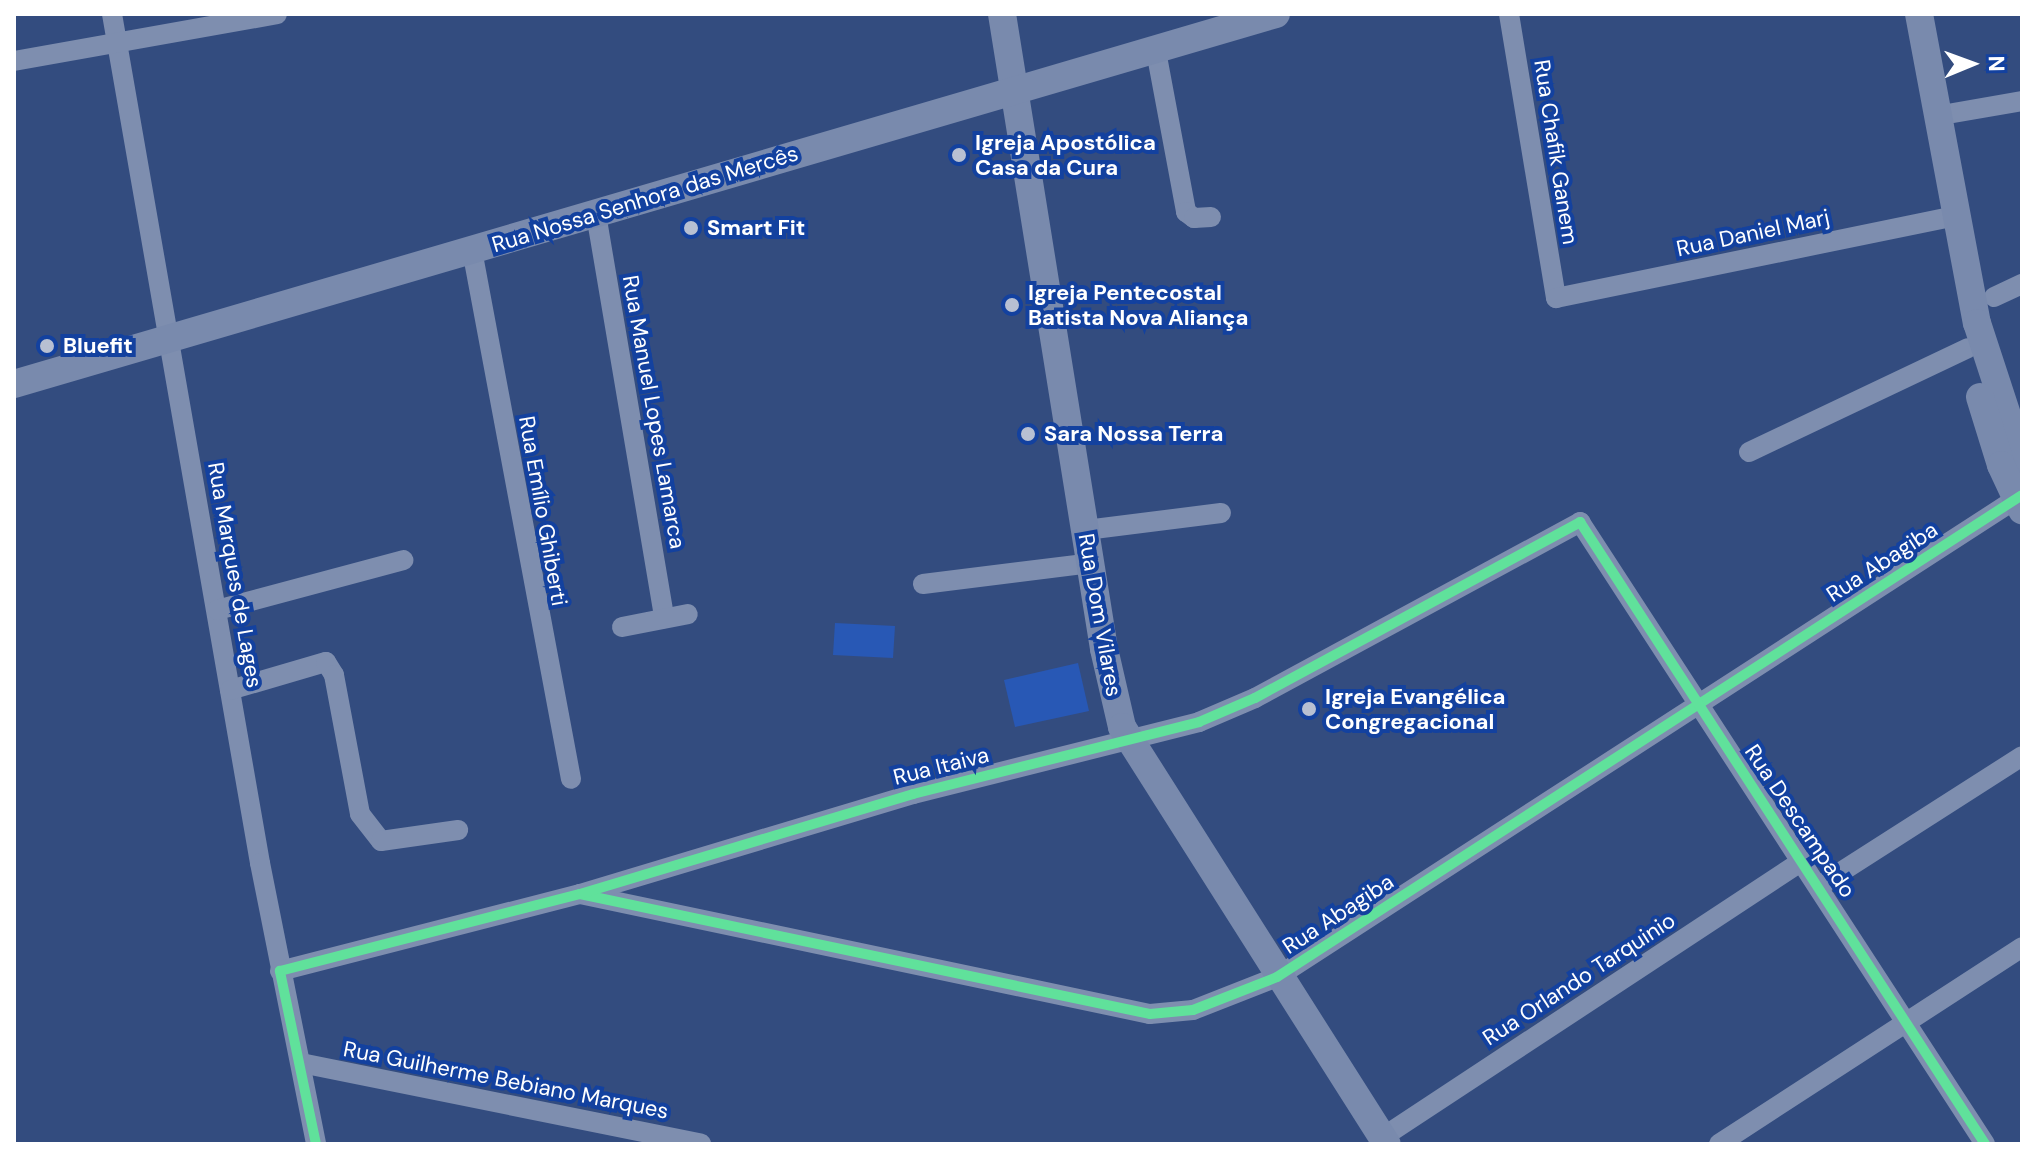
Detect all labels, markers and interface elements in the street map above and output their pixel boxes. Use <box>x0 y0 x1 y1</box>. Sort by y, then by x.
north arrow <box>1932 24 2012 104</box>
text: N <box>1982 55 2011 72</box>
street label: Rua Chafik Ganem <box>1528 58 1584 246</box>
place label: Igreja Apostólica Casa da Cura <box>975 129 1156 180</box>
street label: Rua Nossa Senhora das Mercês <box>489 140 801 258</box>
marker: Igreja Apostólica Casa da Cura <box>950 146 968 164</box>
street label: Rua Daniel Marj <box>1674 204 1832 262</box>
place label: Smart Fit <box>707 215 805 241</box>
marker: Smart Fit <box>682 219 700 237</box>
street label: Rua Manuel Lopes Lamarca <box>617 273 691 551</box>
place label: Igreja Pentecostal Batista Nova Aliança <box>1028 279 1248 330</box>
marker: Igreja Pentecostal Batista Nova Aliança <box>1003 296 1021 314</box>
place label: Bluefit <box>63 333 133 359</box>
marker: Bluefit <box>38 337 56 355</box>
street label: Rua Emílio Ghiberti <box>513 414 573 608</box>
place label: Sara Nossa Terra <box>1044 421 1223 447</box>
marker: Sara Nossa Terra <box>1019 425 1037 443</box>
street label: Rua Marques de Lages <box>202 460 268 690</box>
street label: Rua Abagiba <box>1821 516 1943 608</box>
street label: Rua Dom Vilares <box>1073 531 1127 699</box>
place label: Igreja Evangélica Congregacional <box>1325 683 1505 734</box>
marker: Igreja Evangélica Congregacional <box>1300 700 1318 718</box>
street label: Rua Descampado <box>1739 739 1861 903</box>
street label: Rua Itaiva <box>890 741 992 791</box>
street label: Rua Abagiba <box>1277 868 1399 960</box>
street label: Rua Orlando Tarquinio <box>1478 907 1680 1051</box>
street label: Rua Guilherme Bebiano Marques <box>341 1035 671 1125</box>

